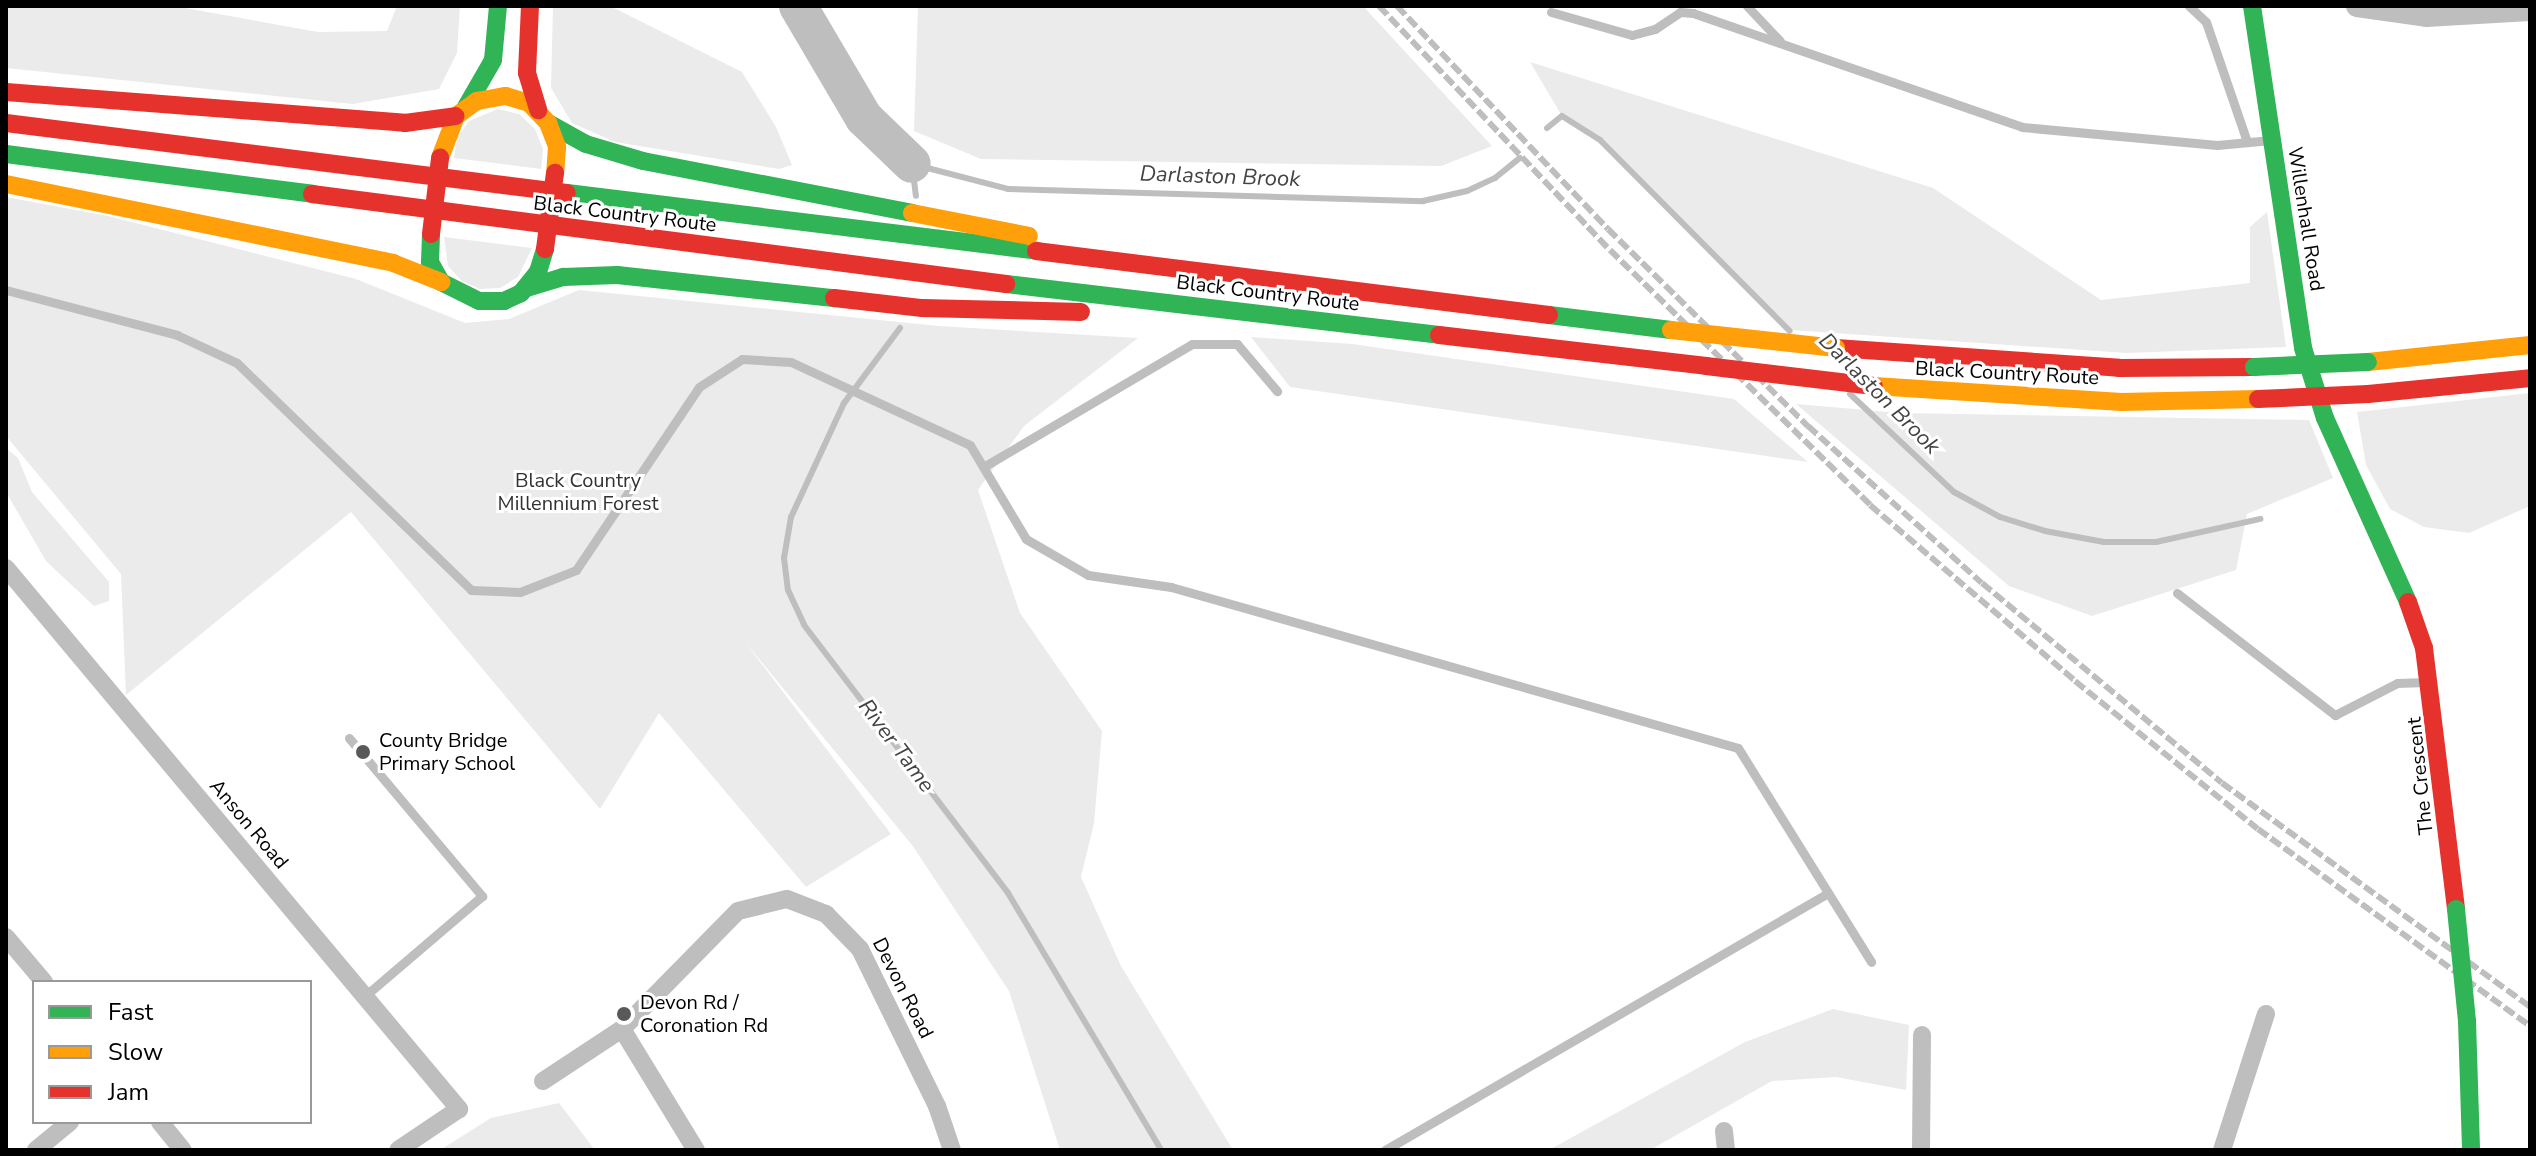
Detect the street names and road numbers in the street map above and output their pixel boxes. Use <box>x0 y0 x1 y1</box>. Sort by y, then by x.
street label: Willenhall Road <box>2283 145 2329 293</box>
street label: Black Country Route <box>532 191 718 237</box>
street label: Black Country Route <box>1175 270 1361 316</box>
street label: Black Country Route <box>1914 356 2100 390</box>
street label: The Crescent <box>2402 716 2438 836</box>
street label: Anson Road <box>205 774 293 874</box>
street label: Devon Road <box>867 934 939 1042</box>

